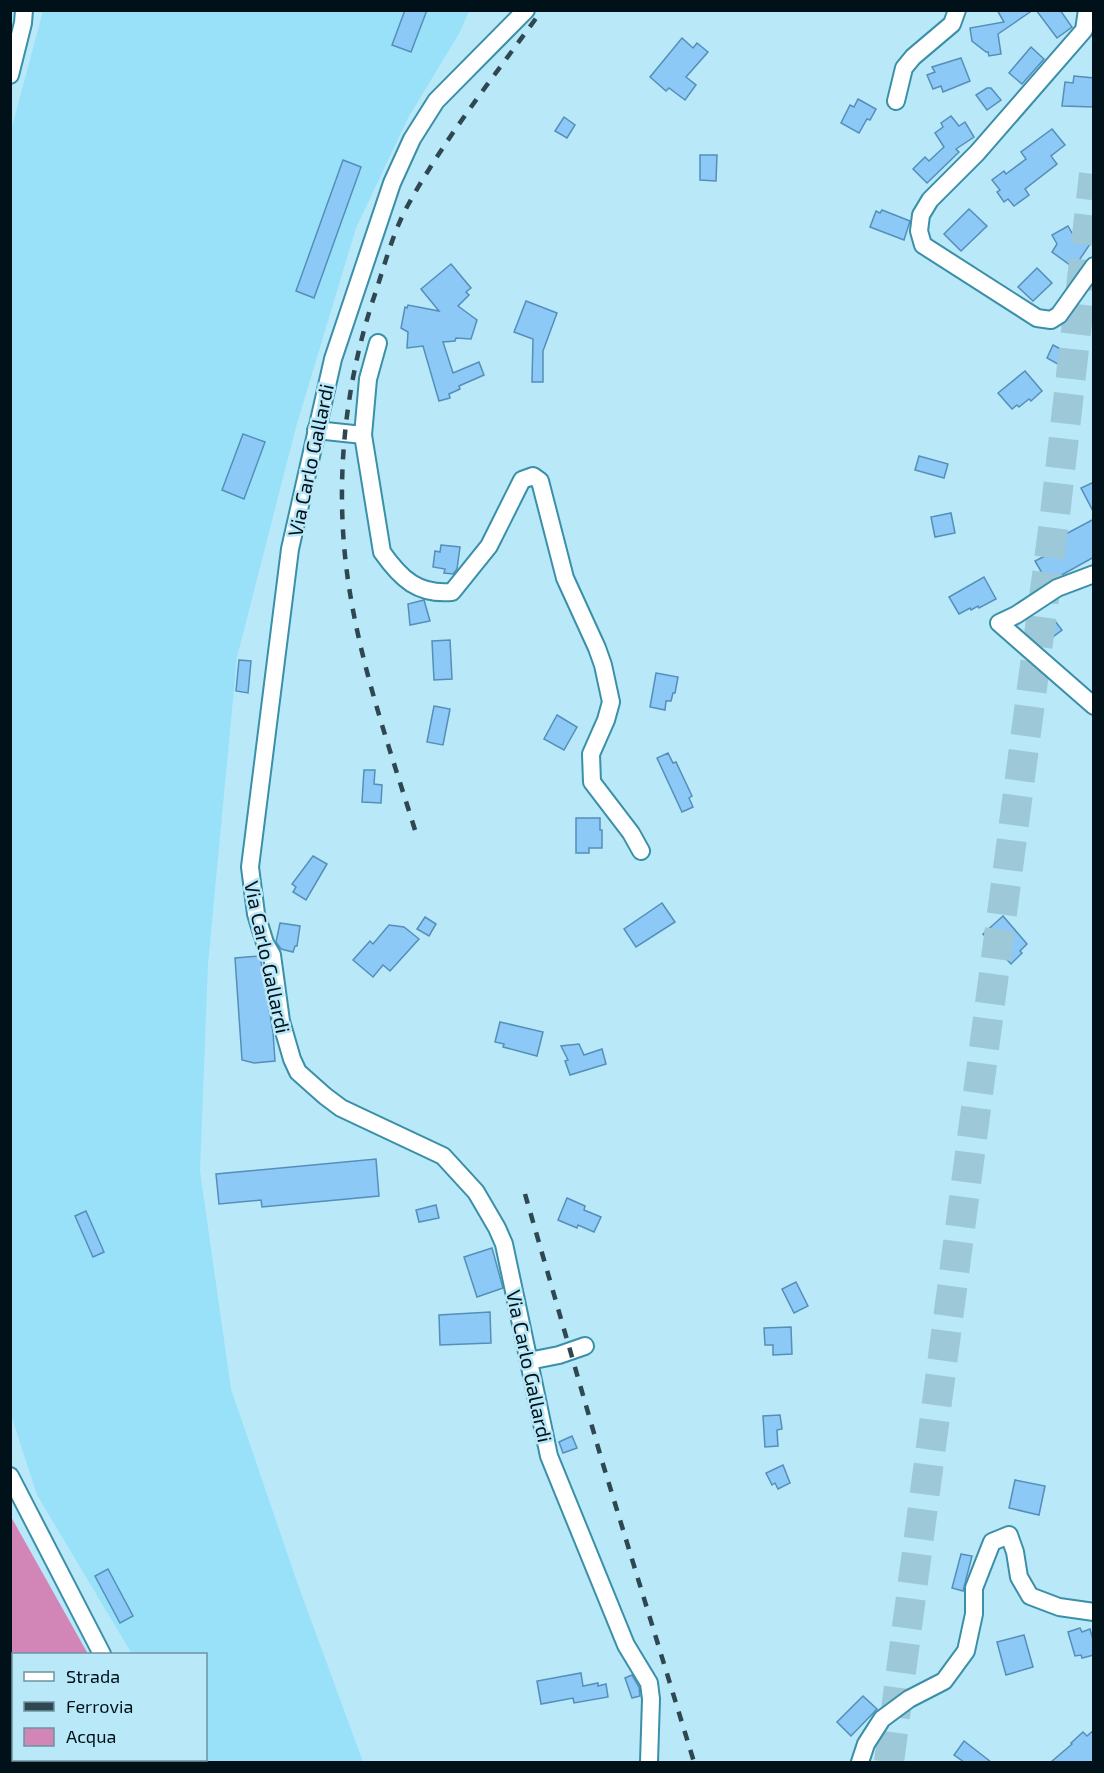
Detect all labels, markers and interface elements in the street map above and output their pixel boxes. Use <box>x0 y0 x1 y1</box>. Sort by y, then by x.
street label: Via Carlo Gallardi <box>282 382 338 538</box>
street label: Via Carlo Gallardi <box>240 879 296 1035</box>
street label: Via Carlo Gallardi <box>502 1288 558 1444</box>
legend <box>12 1653 207 1761</box>
text: Strada <box>66 1665 120 1687</box>
text: Ferrovia <box>66 1695 133 1717</box>
text: Acqua <box>66 1725 116 1747</box>

